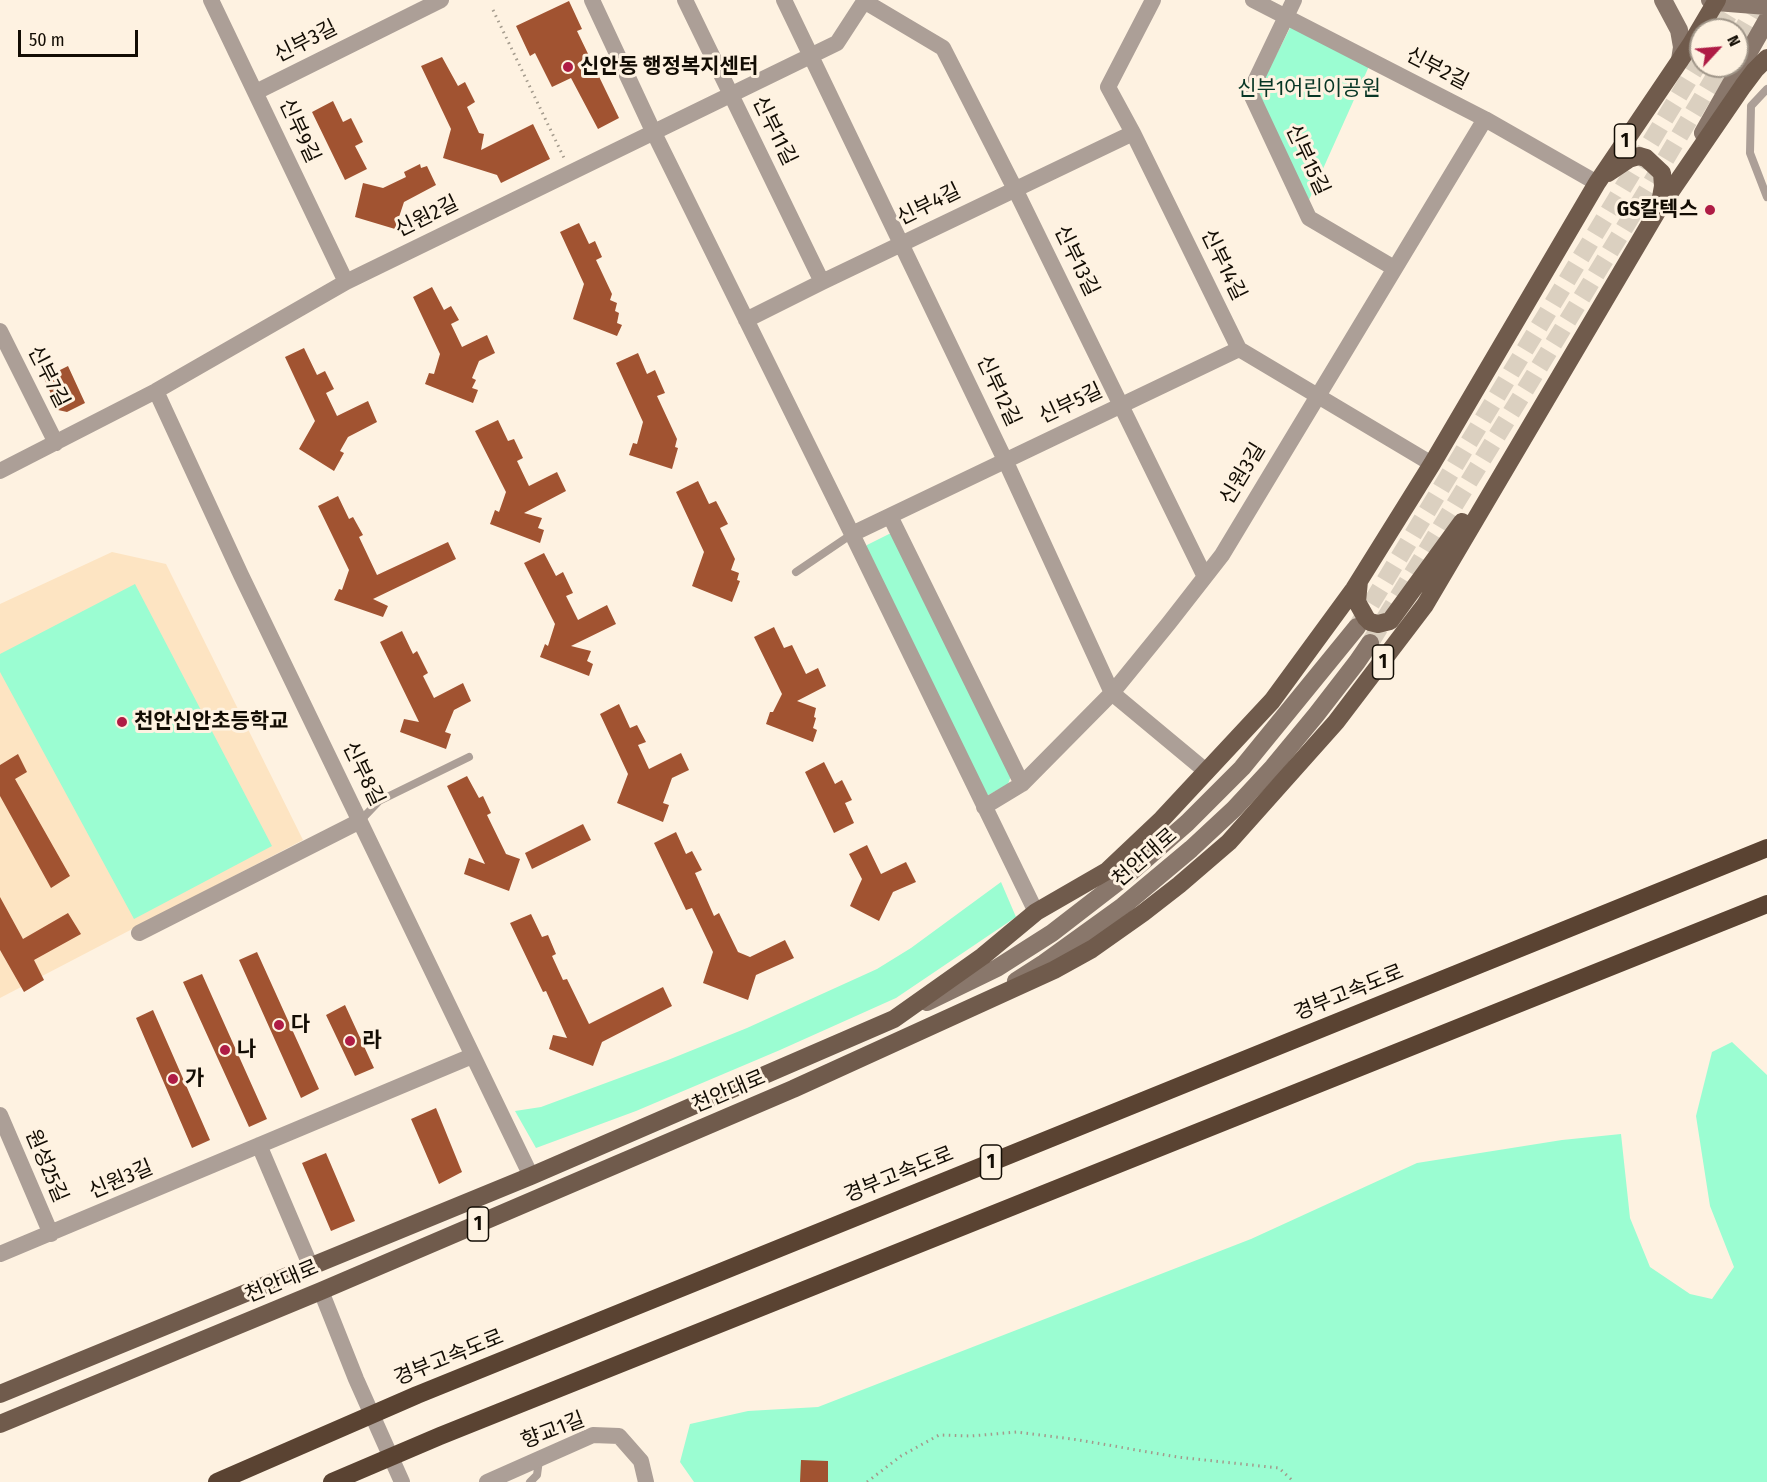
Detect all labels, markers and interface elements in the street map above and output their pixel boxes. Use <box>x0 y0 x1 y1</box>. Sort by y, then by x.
street label: 신부3길 <box>270 15 342 69</box>
scale bar <box>21 18 141 56</box>
north arrow <box>1689 18 1749 78</box>
text: 50 m <box>29 29 65 51</box>
text: N <box>1723 32 1744 49</box>
street label: 신부2길 <box>1401 43 1473 95</box>
place label: 신안동 행정복지센터 <box>580 54 758 80</box>
marker: 신안동 행정복지센터 <box>561 60 575 74</box>
park label: 신부1어린이공원 <box>1237 76 1381 102</box>
street label: 신부11길 <box>746 92 802 170</box>
street label: 신부9길 <box>273 95 325 167</box>
street label: 신부15길 <box>1280 120 1334 200</box>
road number: 1 <box>1614 124 1636 158</box>
street label: 신부4길 <box>893 179 965 231</box>
street label: 신원2길 <box>391 191 463 243</box>
place label: GS칼텍스 <box>1617 197 1698 223</box>
marker: GS칼텍스 <box>1703 203 1717 217</box>
street label: 신부13길 <box>1048 221 1104 301</box>
street label: 신부14길 <box>1195 225 1251 305</box>
street label: 신부7길 <box>22 342 74 412</box>
street label: 신부12길 <box>971 352 1025 430</box>
street label: 신부5길 <box>1035 378 1107 430</box>
street label: 신원3길 <box>1215 439 1271 509</box>
road number: 1 <box>1372 645 1394 679</box>
place label: 천안신안초등학교 <box>134 709 289 735</box>
marker: 천안신안초등학교 <box>115 715 129 729</box>
street label: 신부8길 <box>337 738 389 810</box>
street label: 천안대로 <box>1108 823 1182 893</box>
street label: 경부고속도로 <box>1291 960 1407 1026</box>
place label: 다 <box>291 1012 310 1038</box>
marker: 다 <box>272 1018 286 1032</box>
place label: 라 <box>362 1028 381 1054</box>
marker: 라 <box>343 1034 357 1048</box>
place label: 나 <box>237 1037 256 1063</box>
marker: 나 <box>218 1043 232 1057</box>
street label: 천안대로 <box>689 1065 769 1119</box>
place label: 가 <box>185 1066 204 1092</box>
marker: 가 <box>166 1072 180 1086</box>
street label: 원성25길 <box>19 1126 73 1206</box>
street label: 경부고속도로 <box>841 1142 957 1208</box>
road number: 1 <box>980 1145 1002 1179</box>
street label: 신원3길 <box>85 1155 157 1205</box>
road number: 1 <box>468 1207 488 1241</box>
street label: 천안대로 <box>242 1255 322 1309</box>
street label: 경부고속도로 <box>391 1325 507 1391</box>
street label: 향교1길 <box>518 1407 588 1455</box>

